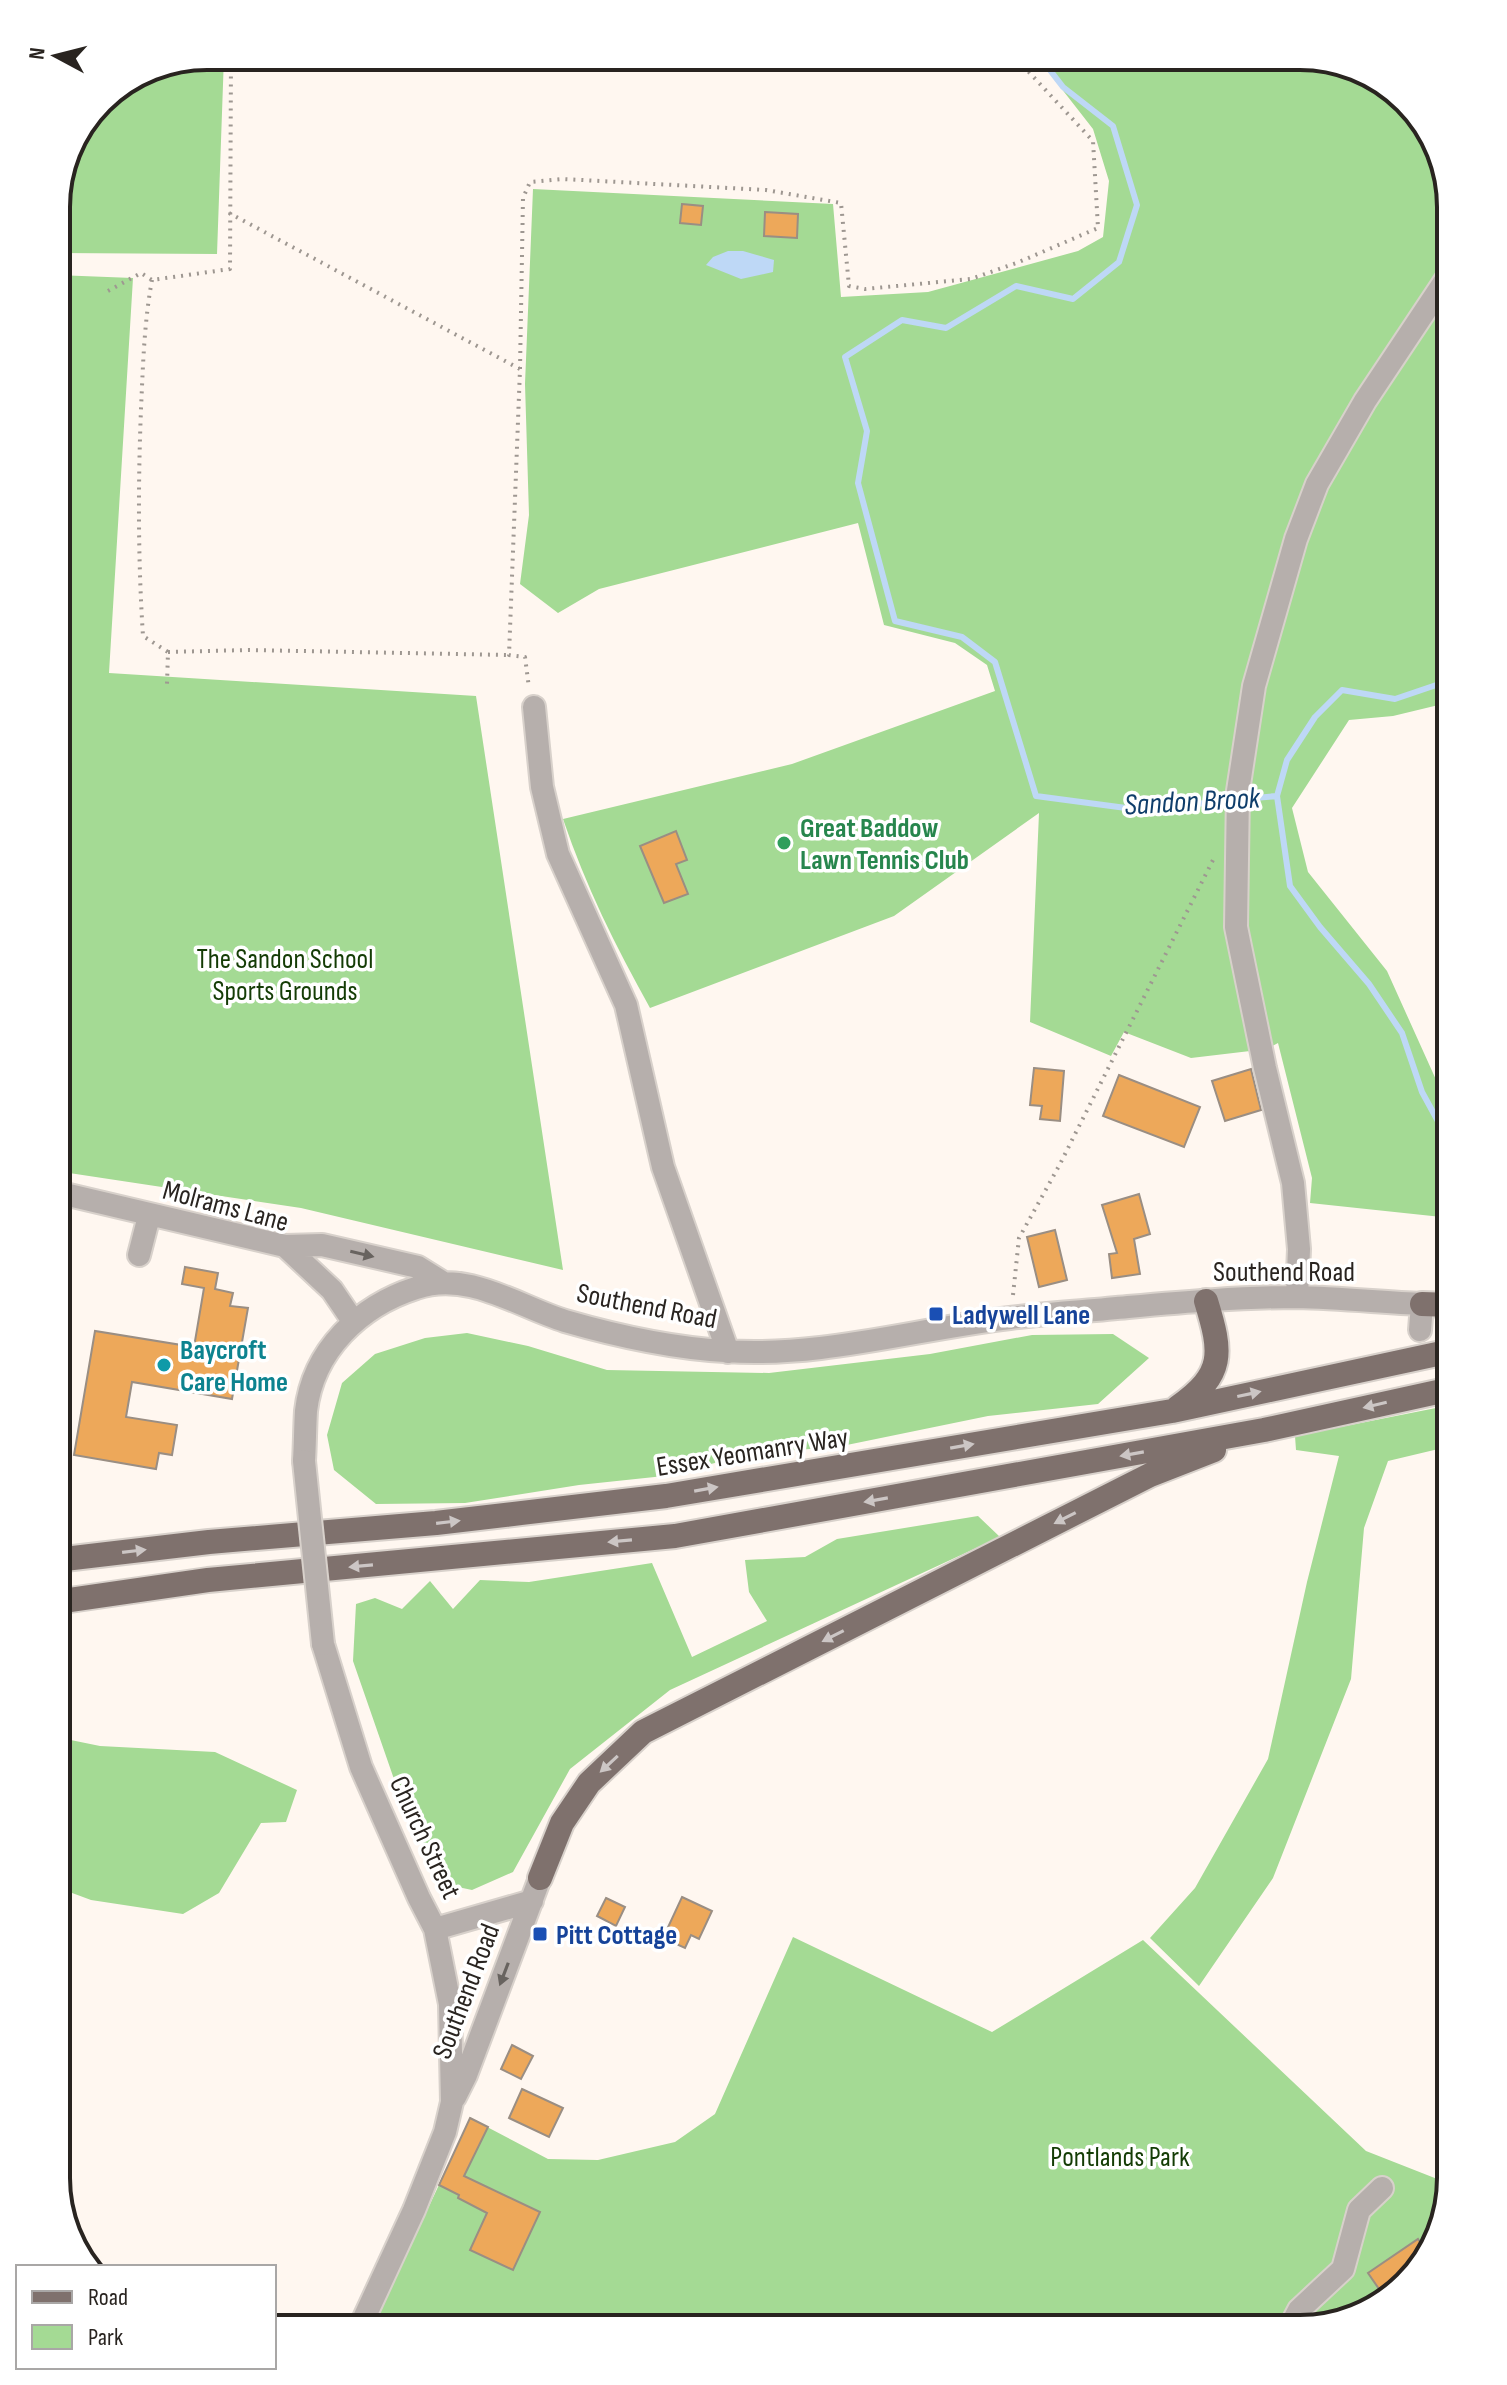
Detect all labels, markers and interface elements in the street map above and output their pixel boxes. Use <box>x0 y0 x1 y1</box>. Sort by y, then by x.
north arrow <box>16 16 96 96</box>
text: N <box>24 46 52 61</box>
water label: Sandon Brook <box>1123 780 1262 824</box>
place label: Great Baddow Lawn Tennis Club <box>800 812 969 877</box>
marker: Great Baddow Lawn Tennis Club <box>775 834 793 852</box>
park label: The Sandon School Sports Grounds <box>197 943 373 1008</box>
street label: Molrams Lane <box>159 1174 292 1239</box>
one-way arrow <box>349 1248 374 1261</box>
street label: Southend Road <box>1213 1256 1355 1289</box>
street label: Southend Road <box>574 1277 719 1336</box>
place label: Ladywell Lane <box>952 1299 1090 1332</box>
marker: Ladywell Lane <box>927 1305 945 1323</box>
place label: Baycroft Care Home <box>180 1334 288 1399</box>
marker: Baycroft Care Home <box>155 1356 173 1374</box>
one-way arrow <box>1236 1388 1261 1400</box>
one-way arrow <box>1362 1399 1387 1412</box>
street label: Essex Yeomanry Way <box>654 1421 851 1484</box>
one-way arrow <box>950 1439 975 1452</box>
one-way arrow <box>1119 1448 1144 1460</box>
one-way arrow <box>694 1483 719 1495</box>
one-way arrow <box>864 1494 889 1506</box>
one-way arrow <box>1053 1511 1076 1525</box>
one-way arrow <box>436 1515 461 1528</box>
one-way arrow <box>607 1535 632 1548</box>
one-way arrow <box>121 1545 146 1558</box>
one-way arrow <box>348 1559 373 1572</box>
one-way arrow <box>822 1628 844 1642</box>
one-way arrow <box>599 1754 618 1772</box>
street label: Church Street <box>382 1771 467 1904</box>
street label: Southend Road <box>426 1919 507 2064</box>
place label: Pitt Cottage <box>556 1919 677 1952</box>
marker: Pitt Cottage <box>531 1925 549 1943</box>
one-way arrow <box>497 1962 510 1986</box>
park label: Pontlands Park <box>1050 2141 1190 2174</box>
legend <box>16 2265 276 2369</box>
text: Road <box>88 2283 128 2312</box>
text: Park <box>88 2323 123 2352</box>

